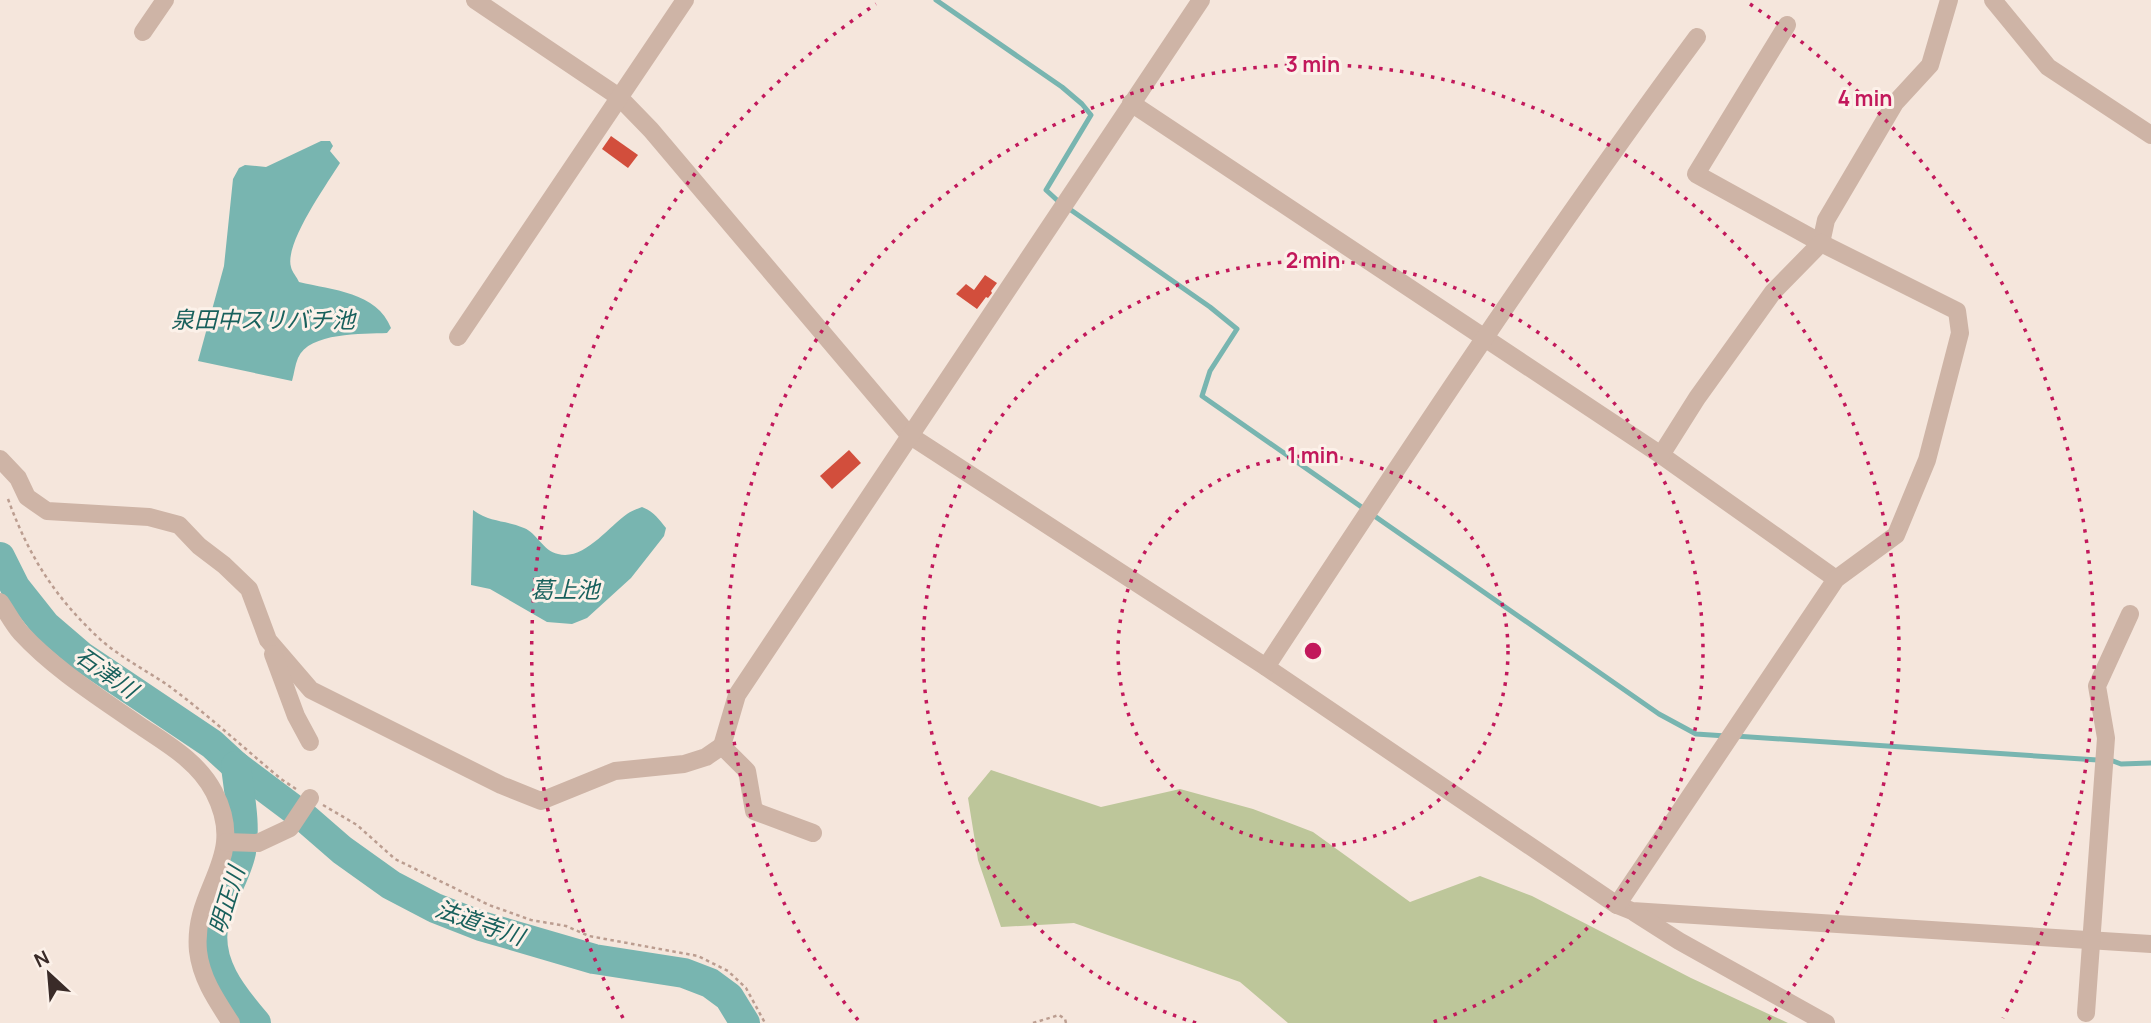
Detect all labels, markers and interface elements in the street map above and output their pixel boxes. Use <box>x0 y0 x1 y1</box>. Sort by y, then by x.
text: 3 min <box>1286 50 1340 78</box>
text: 4 min <box>1838 84 1892 112</box>
text: 2 min <box>1286 246 1340 274</box>
water label: 泉田中スリバチ池 <box>171 303 357 335</box>
text: 1 min <box>1287 441 1339 469</box>
water label: 葛上池 <box>531 573 602 605</box>
water label: 石津川 <box>70 639 147 707</box>
centre of rings <box>1301 639 1325 663</box>
water label: 明正川 <box>201 859 252 938</box>
water label: 法道寺川 <box>431 892 532 953</box>
north arrow <box>14 939 84 1009</box>
text: N <box>30 944 53 973</box>

